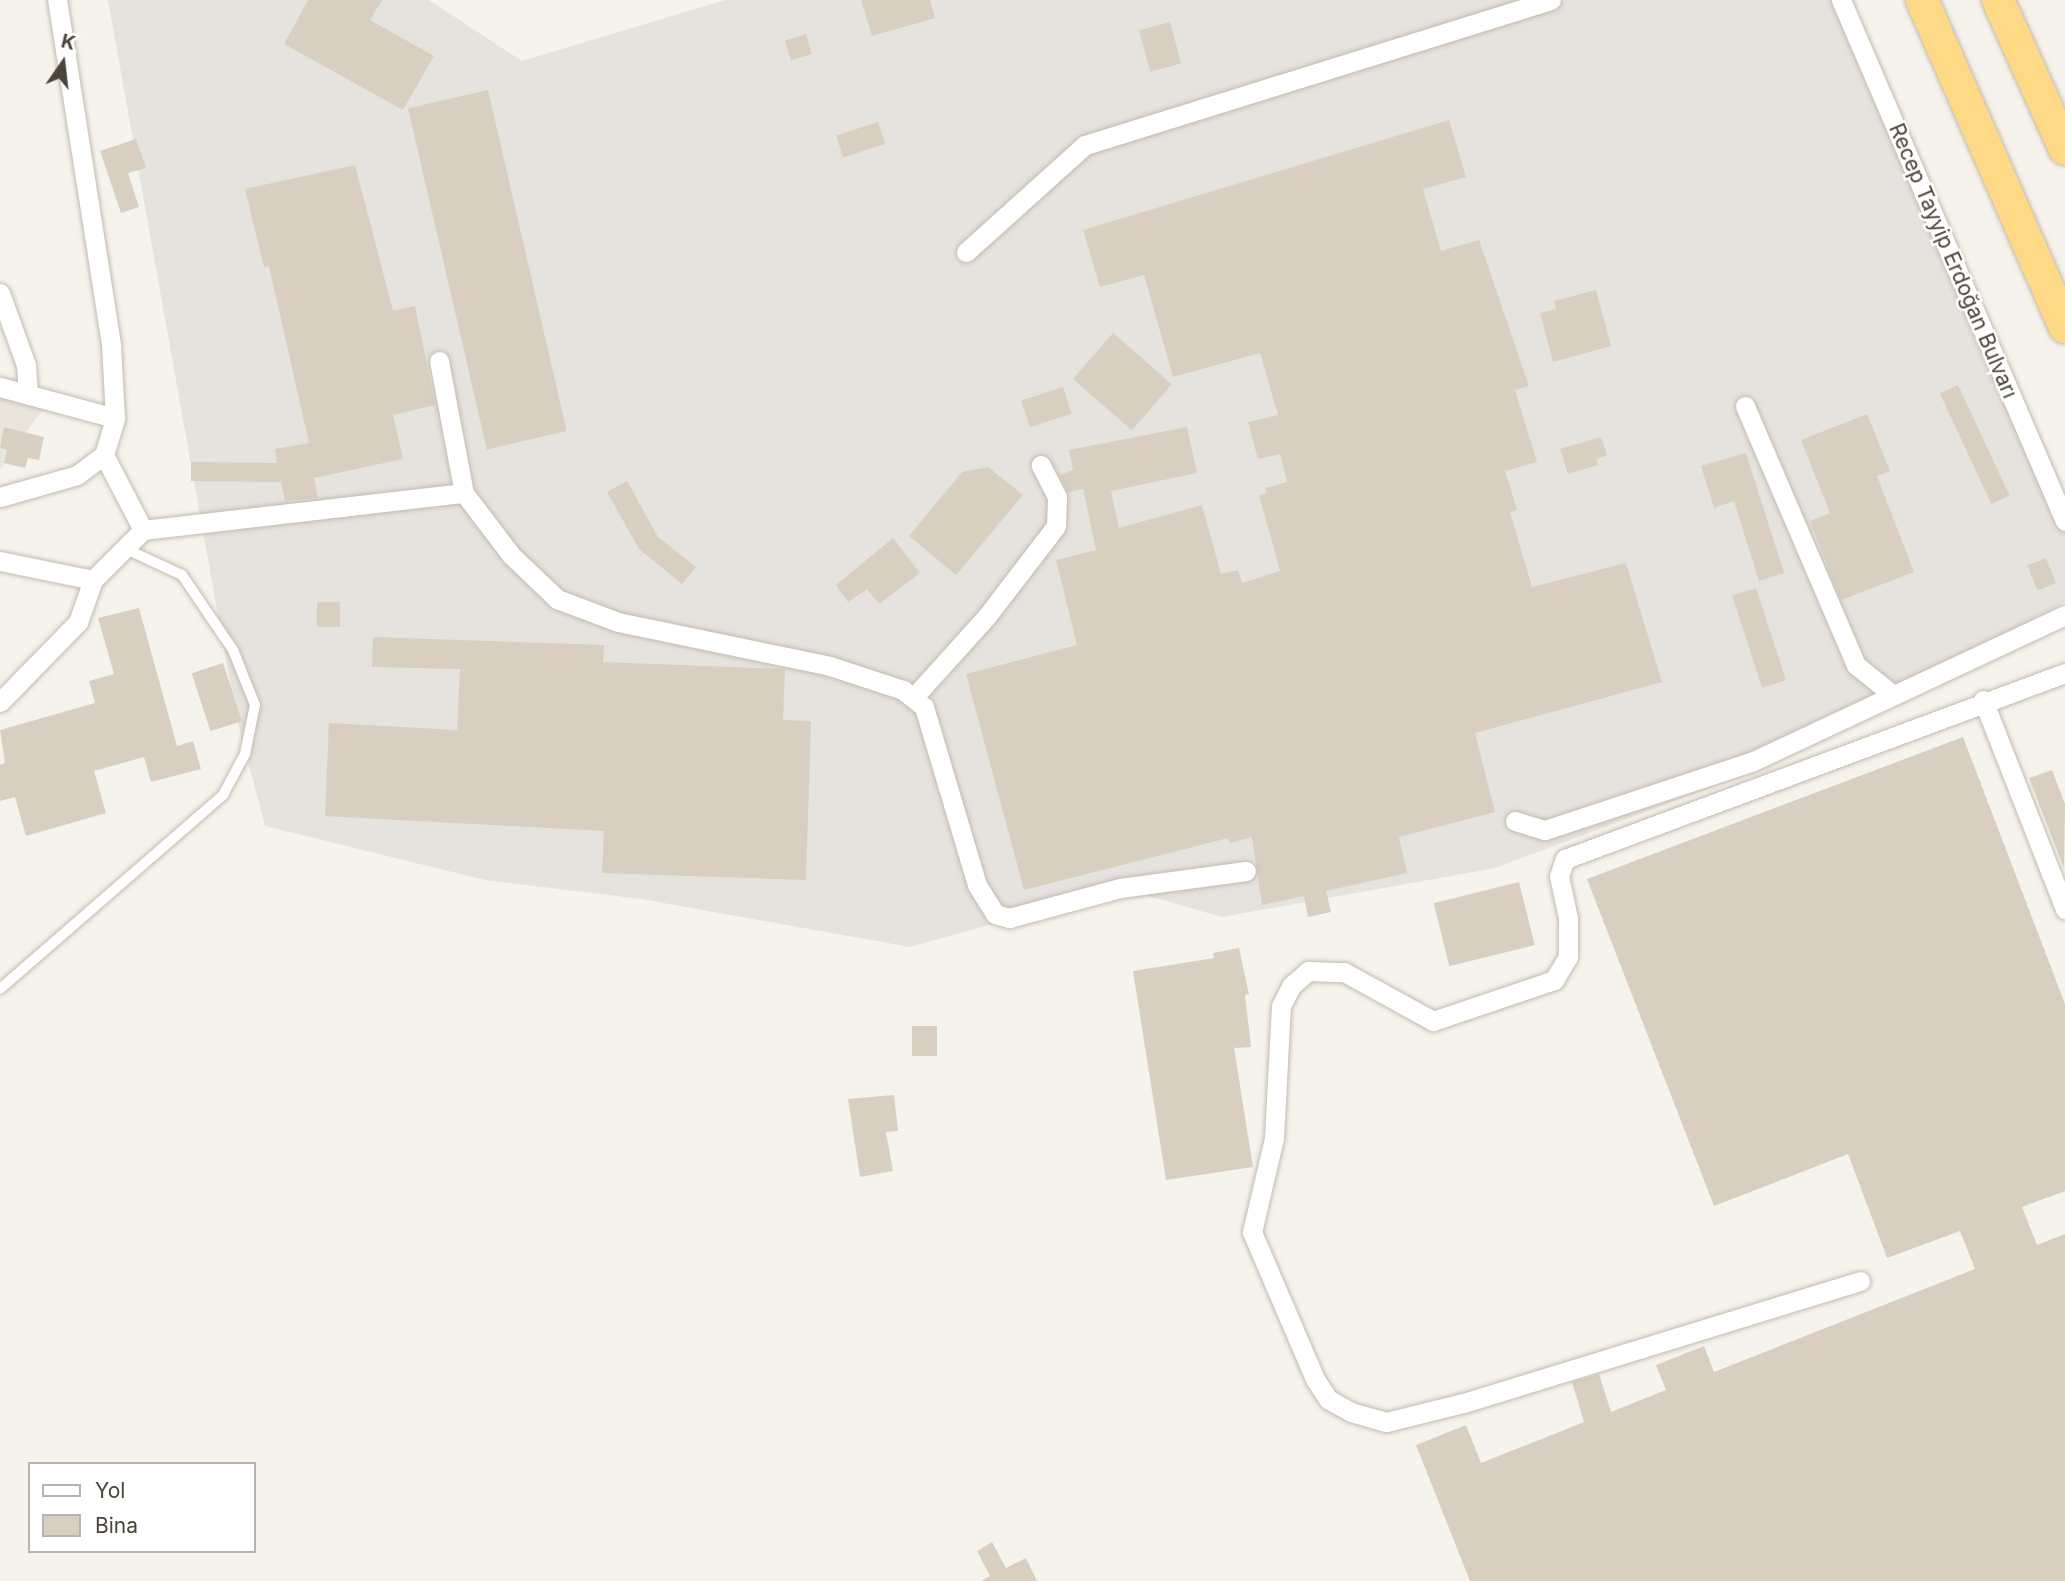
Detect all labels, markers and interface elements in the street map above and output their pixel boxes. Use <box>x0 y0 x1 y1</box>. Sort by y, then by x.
north arrow <box>28 28 98 98</box>
text: K <box>59 29 78 55</box>
street label: Recep Tayyip Erdoğan Bulvarı <box>1884 120 2022 402</box>
legend <box>28 1462 256 1553</box>
text: Yol <box>95 1478 125 1503</box>
text: Bina <box>95 1513 138 1538</box>

